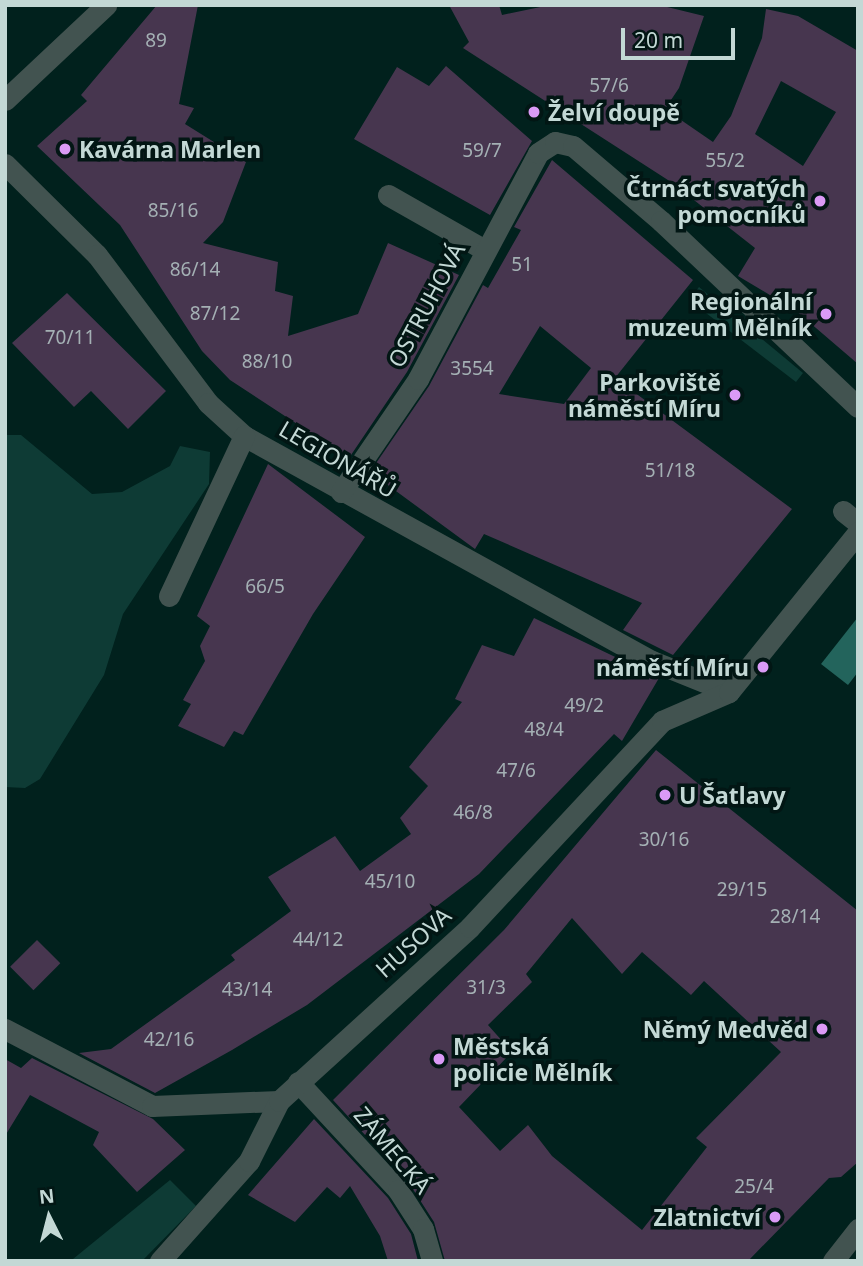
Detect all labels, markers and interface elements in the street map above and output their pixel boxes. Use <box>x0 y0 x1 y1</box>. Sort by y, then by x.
scale bar <box>625 14 739 58</box>
text: 20 m <box>634 26 683 54</box>
house number: 89 <box>145 30 167 52</box>
house number: 57/6 <box>589 75 629 97</box>
place label: Želví doupě <box>548 98 680 126</box>
marker: Želví doupě <box>526 104 542 120</box>
place label: Kavárna Marlen <box>79 135 261 163</box>
house number: 59/7 <box>462 140 502 162</box>
marker: Kavárna Marlen <box>57 141 73 157</box>
house number: 55/2 <box>705 150 745 172</box>
place label: Čtrnáct svatých pomocníků <box>626 174 806 228</box>
marker: Čtrnáct svatých pomocníků <box>812 193 828 209</box>
house number: 85/16 <box>148 200 198 222</box>
street label: OSTRUHOVÁ <box>382 238 470 372</box>
house number: 51 <box>511 254 533 276</box>
house number: 86/14 <box>170 259 220 281</box>
place label: Regionální muzeum Mělník <box>628 287 812 341</box>
house number: 87/12 <box>190 303 240 325</box>
marker: Regionální muzeum Mělník <box>818 306 834 322</box>
house number: 70/11 <box>45 327 95 349</box>
house number: 88/10 <box>242 351 292 373</box>
house number: 3554 <box>450 358 494 380</box>
place label: Parkoviště náměstí Míru <box>568 368 721 422</box>
marker: Parkoviště náměstí Míru <box>727 387 743 403</box>
street label: LEGIONÁŘŮ <box>275 414 401 504</box>
house number: 51/18 <box>645 460 695 482</box>
house number: 66/5 <box>245 576 285 598</box>
place label: náměstí Míru <box>596 653 749 681</box>
marker: náměstí Míru <box>755 659 771 675</box>
house number: 49/2 <box>564 695 604 717</box>
house number: 48/4 <box>524 719 564 741</box>
house number: 47/6 <box>496 760 536 782</box>
place label: U Šatlavy <box>679 781 786 809</box>
marker: U Šatlavy <box>657 787 673 803</box>
house number: 46/8 <box>453 802 493 824</box>
house number: 30/16 <box>639 829 689 851</box>
house number: 45/10 <box>365 871 415 893</box>
house number: 29/15 <box>717 879 767 901</box>
street label: HUSOVA <box>370 901 456 983</box>
house number: 28/14 <box>770 906 820 928</box>
house number: 44/12 <box>293 929 343 951</box>
house number: 31/3 <box>466 977 506 999</box>
house number: 43/14 <box>222 979 272 1001</box>
place label: Němý Medvěd <box>643 1015 808 1043</box>
marker: Němý Medvěd <box>814 1021 830 1037</box>
house number: 42/16 <box>144 1029 194 1051</box>
place label: Městská policie Mělník <box>453 1032 612 1086</box>
marker: Městská policie Mělník <box>431 1051 447 1067</box>
street label: ZÁMECKÁ <box>349 1101 437 1199</box>
house number: 25/4 <box>734 1176 774 1198</box>
north arrow <box>14 1182 84 1252</box>
text: N <box>38 1182 56 1210</box>
place label: Zlatnictví <box>653 1203 761 1231</box>
marker: Zlatnictví <box>767 1209 783 1225</box>

